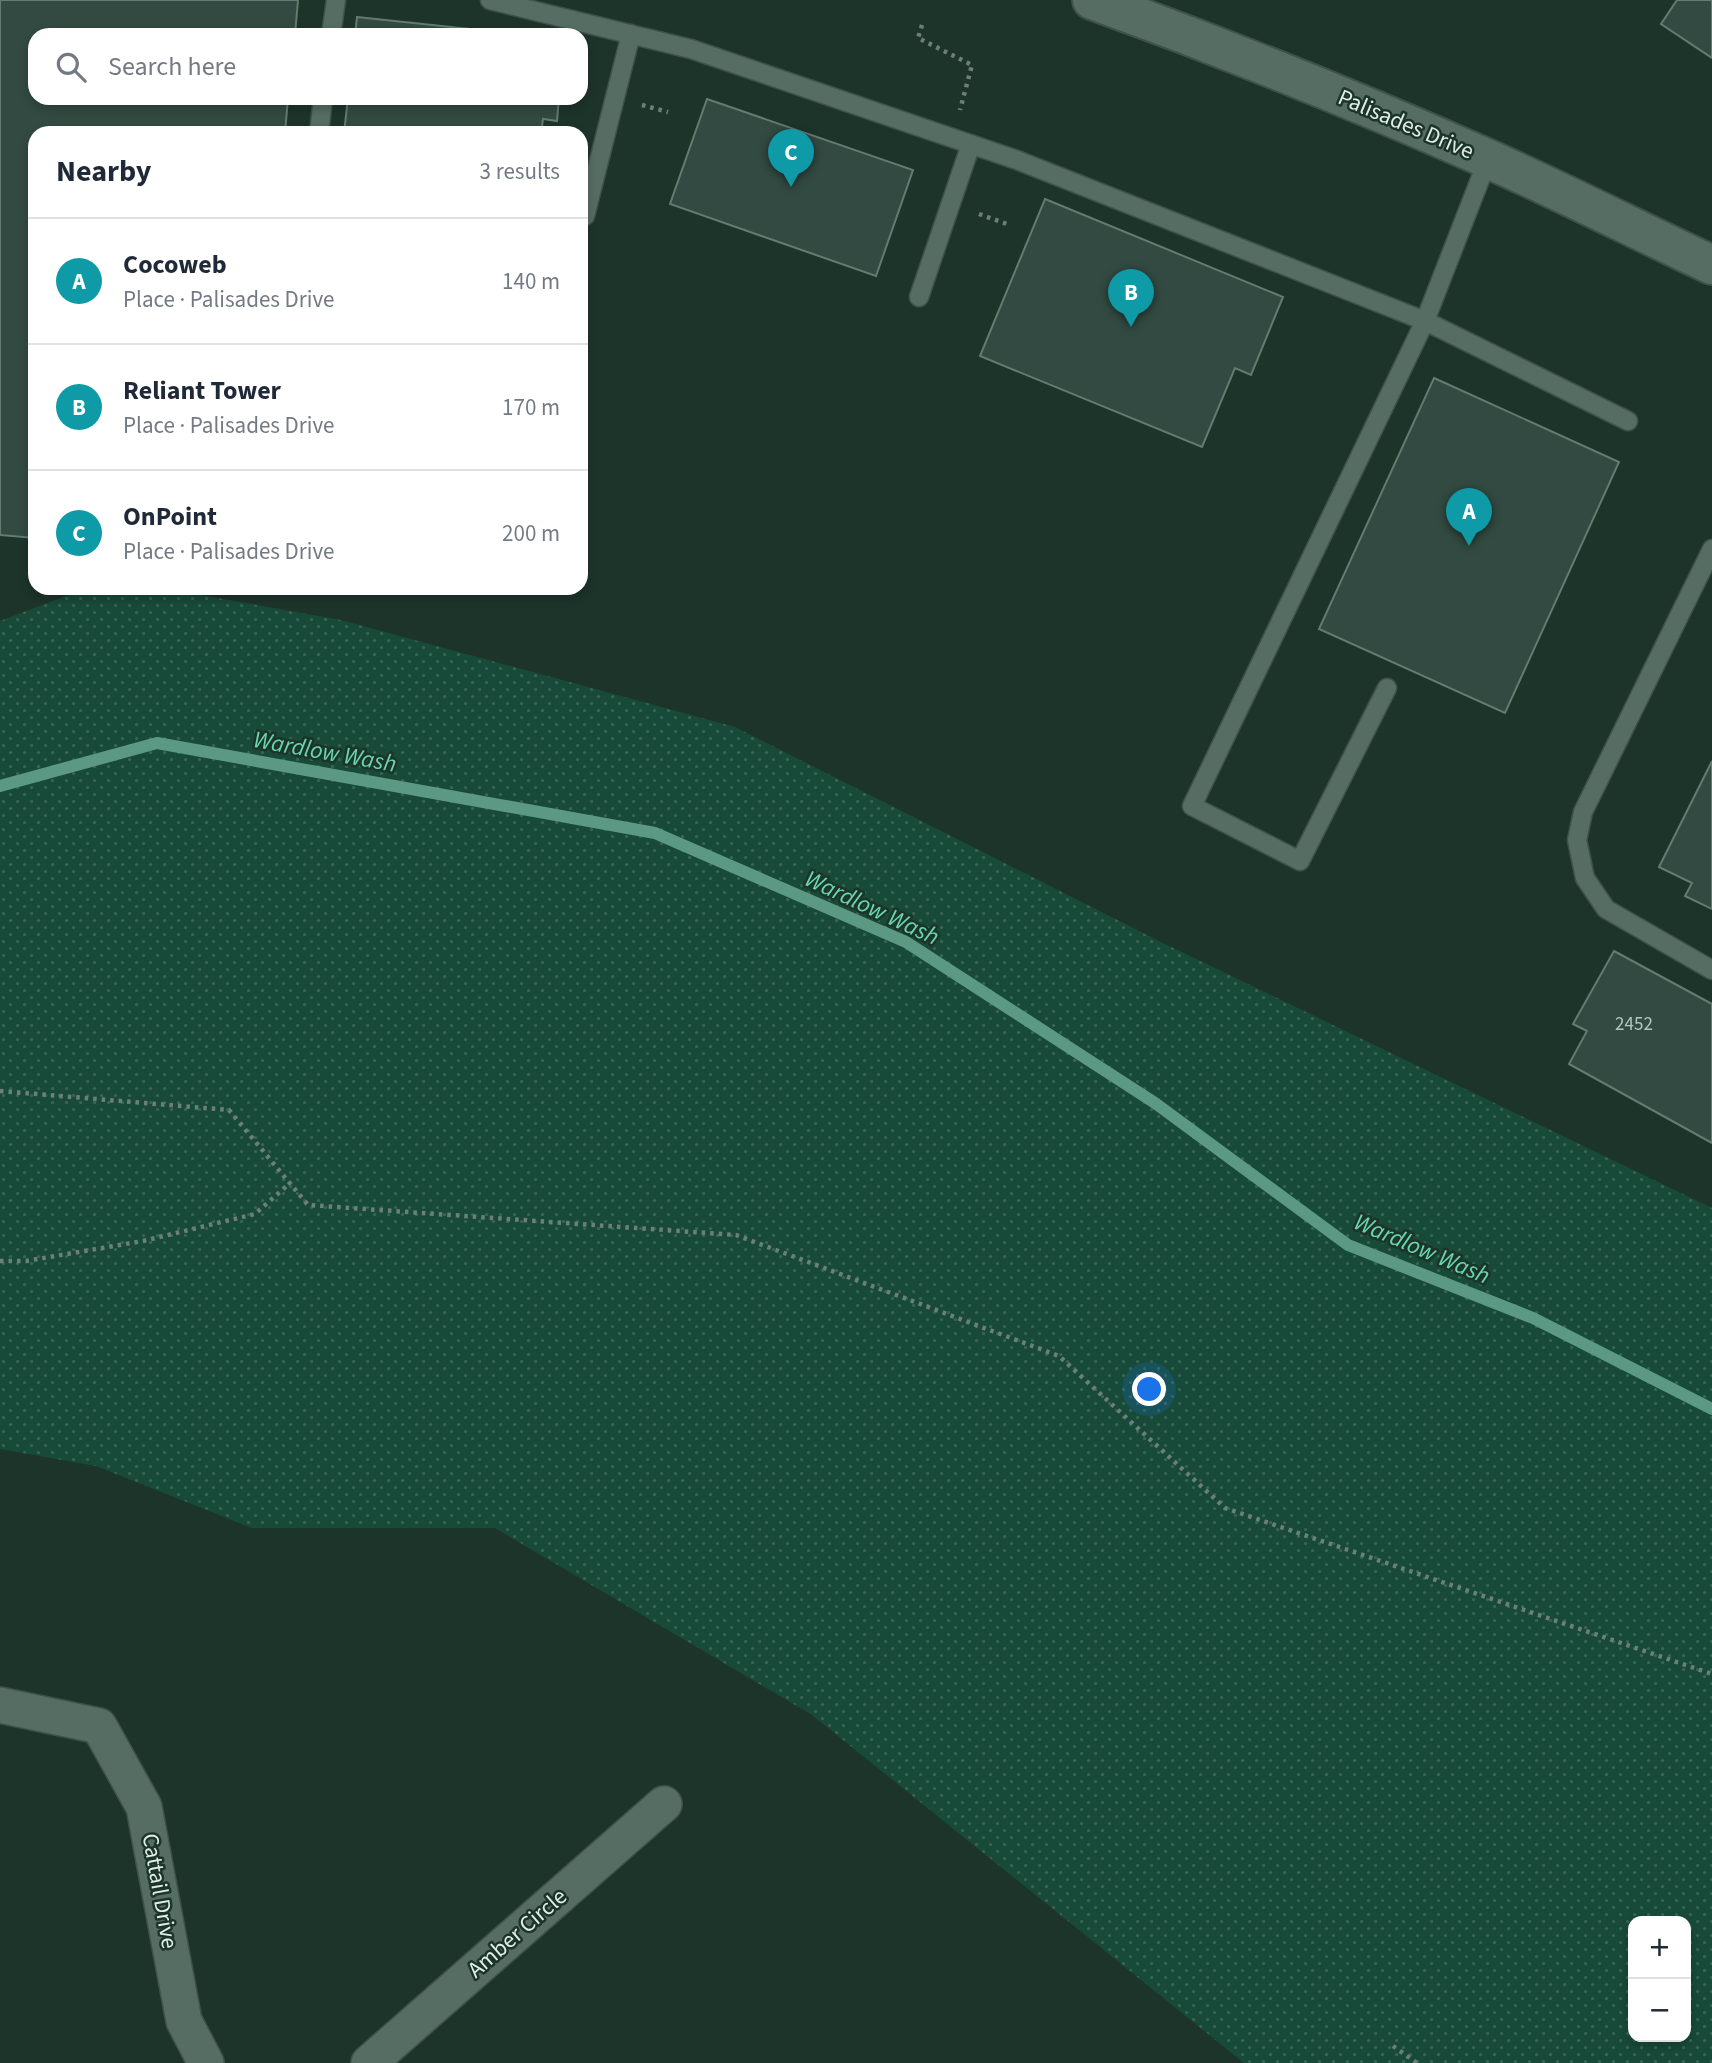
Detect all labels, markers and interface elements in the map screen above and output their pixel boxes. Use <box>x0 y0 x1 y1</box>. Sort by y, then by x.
search box <box>28 28 588 105</box>
icon: search <box>52 48 90 86</box>
text: Search here <box>108 48 236 85</box>
street label: Palisades Drive <box>1333 81 1479 167</box>
pin: C <box>768 129 814 187</box>
text: Nearby <box>56 150 151 193</box>
text: 3 results <box>480 155 560 188</box>
text: Cocoweb <box>123 246 227 283</box>
text: A <box>72 265 86 298</box>
text: 140 m <box>502 265 560 298</box>
pin: B <box>1108 269 1154 327</box>
text: Place · Palisades Drive <box>123 283 334 316</box>
text: Reliant Tower <box>123 372 281 409</box>
text: B <box>72 391 86 424</box>
text: 170 m <box>502 391 560 424</box>
text: Place · Palisades Drive <box>123 409 334 442</box>
pin: A <box>1446 488 1492 546</box>
text: OnPoint <box>123 498 217 535</box>
text: C <box>72 517 86 550</box>
text: 200 m <box>502 517 560 550</box>
text: Place · Palisades Drive <box>123 535 334 568</box>
water label: Wardlow Wash <box>251 722 399 782</box>
water label: Wardlow Wash <box>799 862 945 954</box>
house number: 2452 <box>1615 1011 1653 1038</box>
water label: Wardlow Wash <box>1349 1205 1495 1293</box>
your location <box>1132 1372 1166 1406</box>
street label: Cattail Drive <box>134 1831 186 1951</box>
street label: Amber Circle <box>460 1880 574 1986</box>
map controls <box>1628 1916 1691 2042</box>
button: + <box>1628 1916 1691 1979</box>
button: − <box>1628 1979 1691 2042</box>

